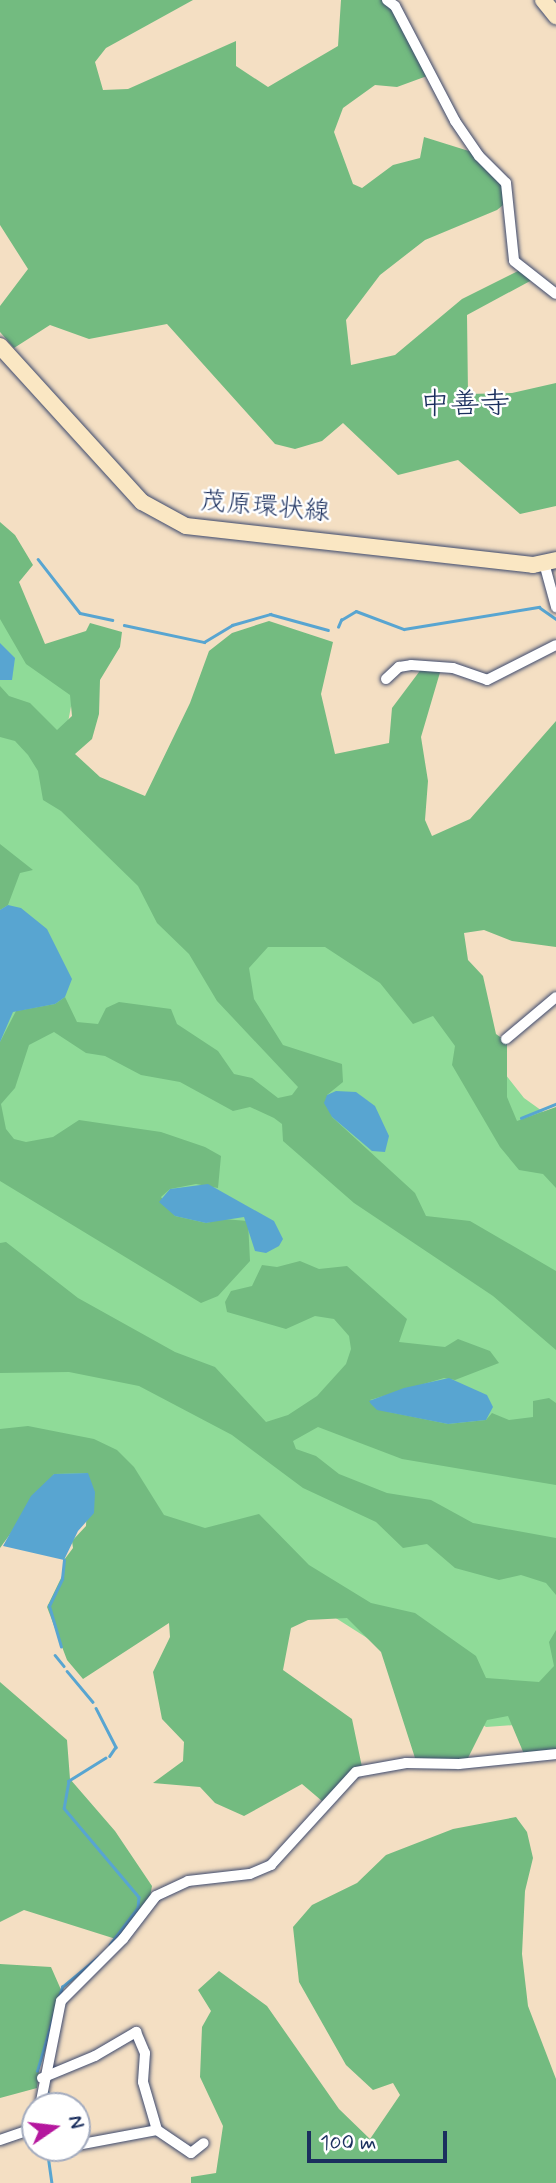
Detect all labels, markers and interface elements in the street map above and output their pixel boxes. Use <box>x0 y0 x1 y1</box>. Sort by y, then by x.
district label: 中善寺 <box>420 387 510 423</box>
street label: 茂原環状線 <box>199 487 331 529</box>
north arrow <box>21 2092 91 2162</box>
text: N <box>61 2113 89 2131</box>
scale bar <box>311 2116 451 2160</box>
text: 100 m <box>320 2129 376 2157</box>

